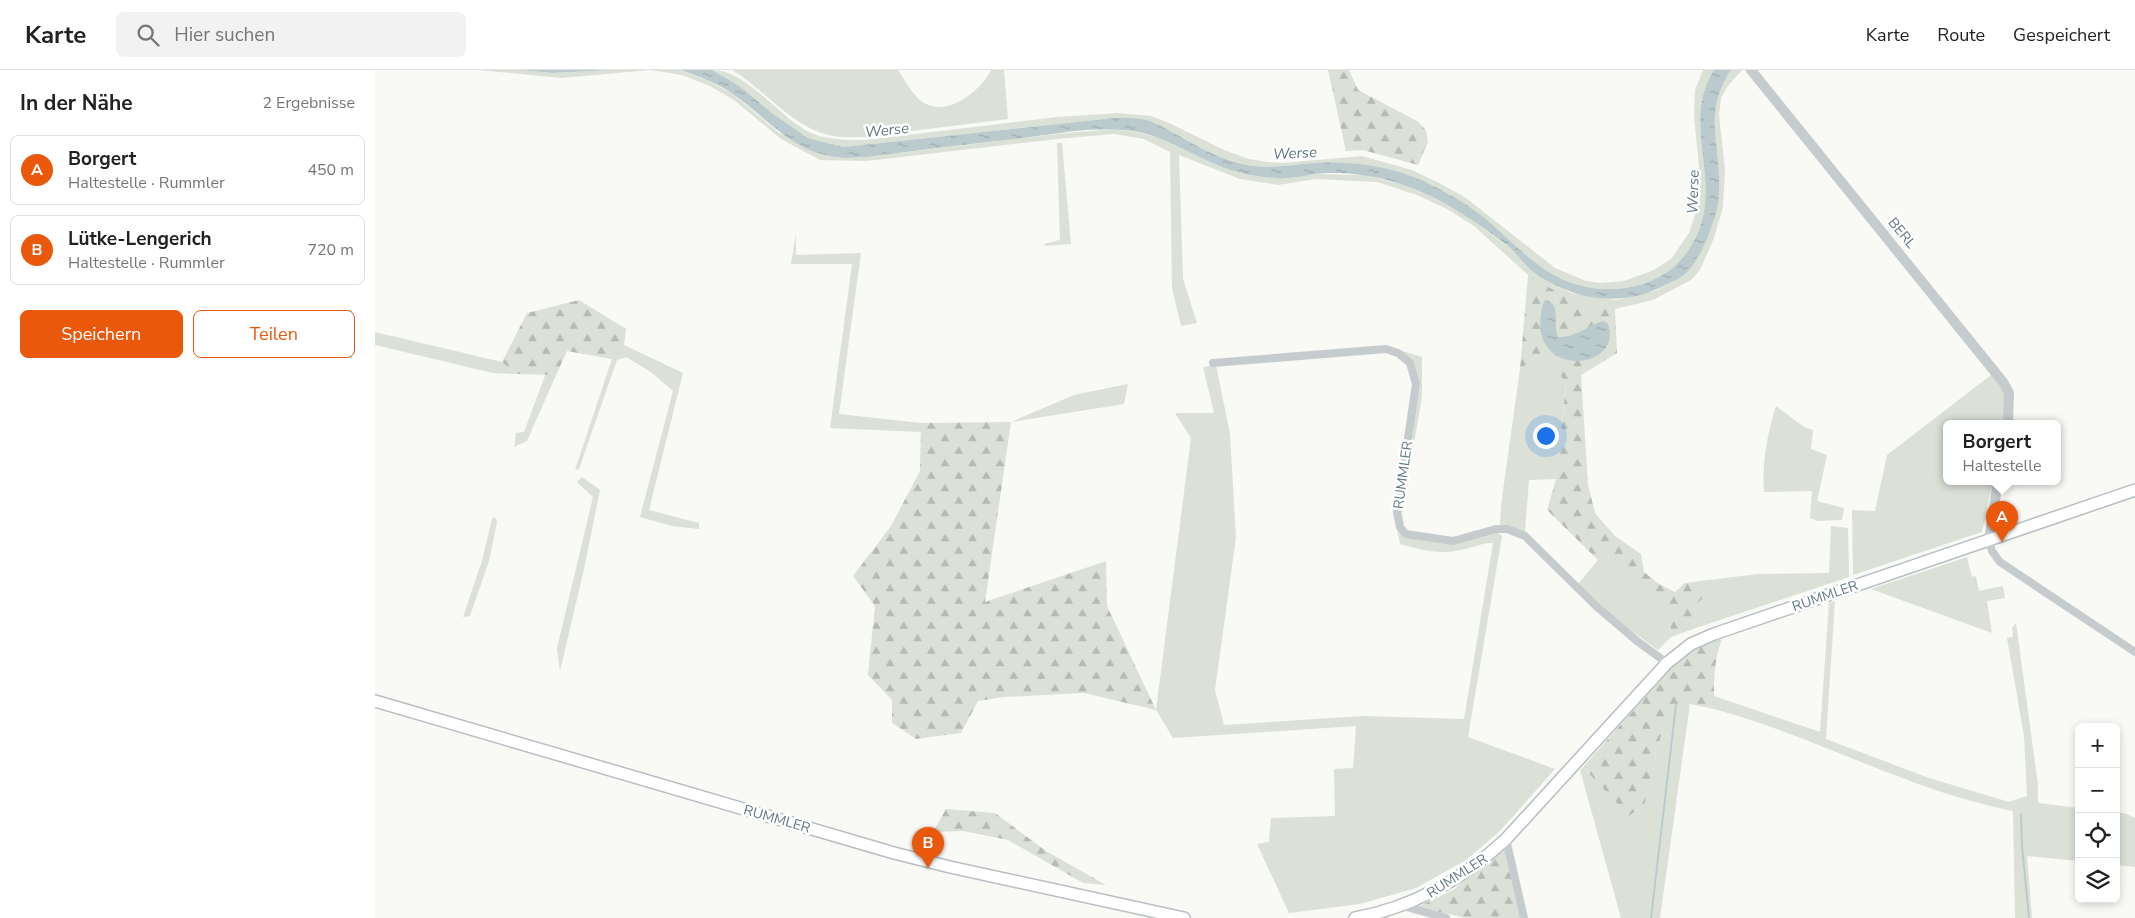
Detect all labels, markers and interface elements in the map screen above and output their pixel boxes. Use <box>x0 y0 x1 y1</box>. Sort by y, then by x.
search box <box>116 12 466 57</box>
text: Karte <box>25 19 86 51</box>
icon: search <box>134 21 162 49</box>
text: Hier suchen <box>174 22 275 48</box>
text: Karte <box>1866 23 1909 47</box>
text: Route <box>1937 23 1985 47</box>
text: Gespeichert <box>2013 23 2110 47</box>
text: In der Nähe <box>20 89 133 117</box>
text: 2 Ergebnisse <box>262 92 355 114</box>
water label: Werse <box>864 118 910 142</box>
water label: Werse <box>1272 142 1318 164</box>
text: Borgert <box>68 146 136 172</box>
text: A <box>31 159 43 181</box>
text: 450 m <box>307 159 354 181</box>
water label: Werse <box>1682 170 1704 214</box>
text: Haltestelle · Rummler <box>68 172 225 194</box>
street label: BERL <box>1884 214 1921 253</box>
text: Lütke-Lengerich <box>68 226 212 252</box>
text: B <box>31 239 43 261</box>
text: 720 m <box>307 239 354 261</box>
text: Haltestelle · Rummler <box>68 252 225 274</box>
button: Speichern <box>20 310 183 358</box>
button: Teilen <box>193 310 355 358</box>
popup <box>1943 420 2061 485</box>
your location <box>1533 423 1559 449</box>
text: Borgert <box>1963 429 2031 455</box>
street label: RUMMLER <box>1389 440 1417 510</box>
text: Haltestelle <box>1963 455 2041 477</box>
pin: A <box>1986 501 2018 542</box>
street label: RUMMLER <box>1789 576 1861 616</box>
map controls <box>2075 723 2120 903</box>
button: + <box>2075 723 2120 768</box>
button: − <box>2075 768 2120 813</box>
street label: RUMMLER <box>741 800 813 838</box>
button: locate <box>2075 813 2120 858</box>
pin: B <box>912 827 944 868</box>
street label: RUMMLER <box>1423 849 1491 903</box>
button: layers <box>2075 858 2120 903</box>

